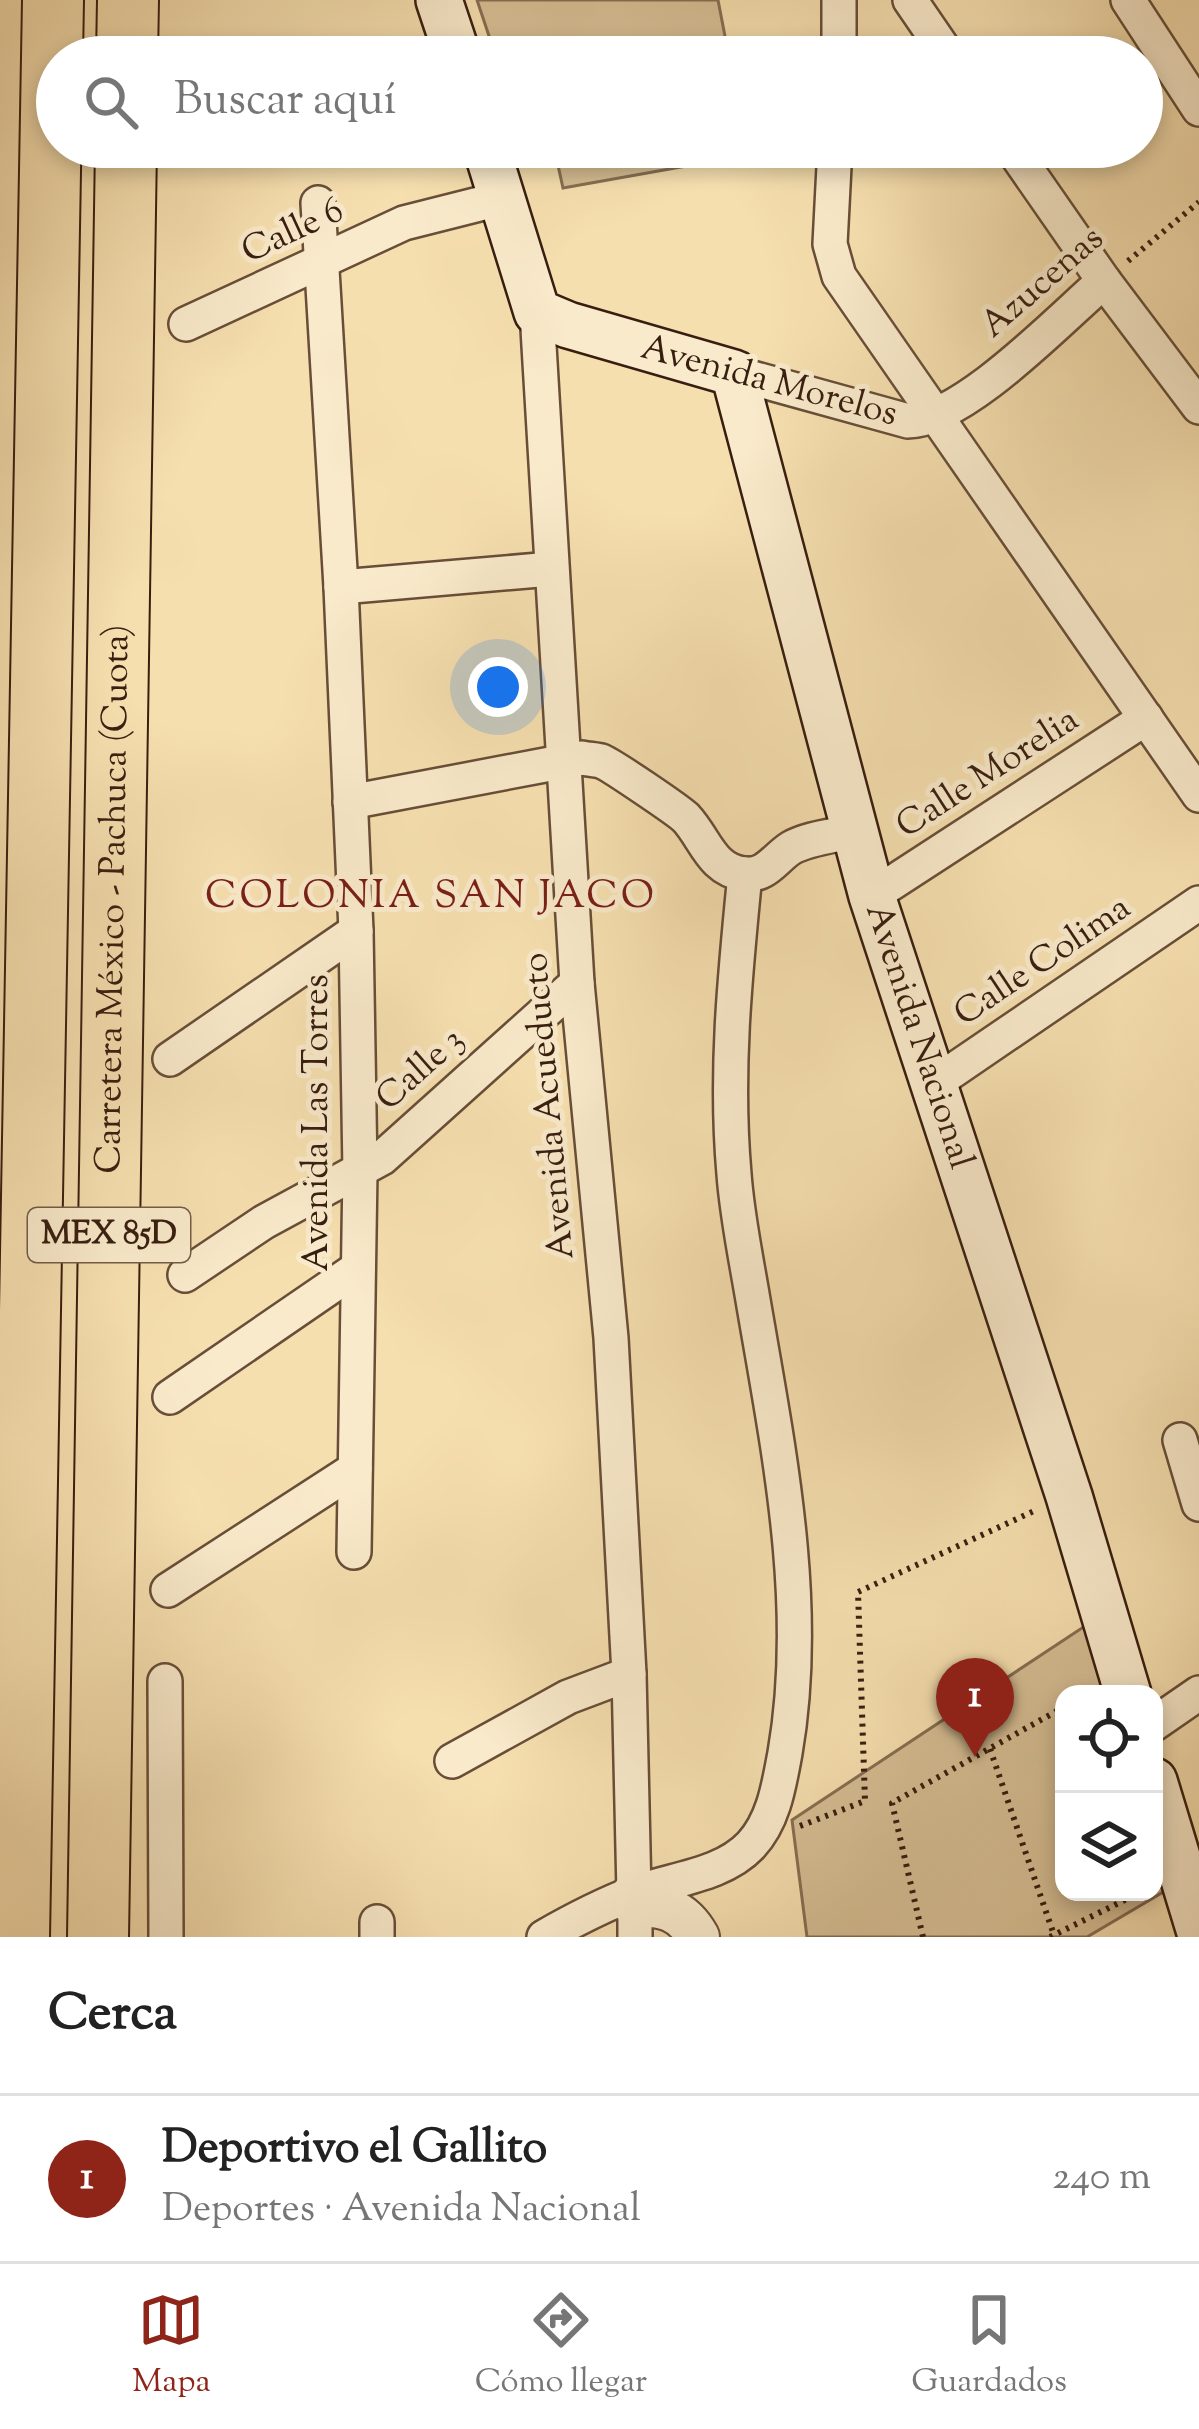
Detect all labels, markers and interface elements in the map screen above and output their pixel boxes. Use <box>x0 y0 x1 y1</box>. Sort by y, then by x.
search box <box>36 36 1163 168</box>
icon: search <box>78 69 144 135</box>
text: Buscar aquí <box>174 70 396 135</box>
street label: Calle 6 <box>233 186 353 278</box>
street label: Azucenas <box>970 215 1116 351</box>
street label: Avenida Morelos <box>635 323 903 441</box>
street label: Carretera México - Pachuca (Cuota) <box>84 624 145 1174</box>
your location <box>468 657 528 717</box>
street label: Calle Morelia <box>886 695 1090 853</box>
district label: COLONIA SAN JACO <box>205 870 657 926</box>
street label: Calle Colima <box>944 884 1142 1040</box>
street label: Avenida Nacional <box>850 897 986 1176</box>
street label: Avenida Acueducto <box>511 950 589 1262</box>
street label: Avenida Las Torres <box>292 974 344 1272</box>
street label: Calle 3 <box>365 1016 477 1124</box>
road number: MEX 85D <box>28 1208 190 1262</box>
pin: 1 <box>936 1658 1014 1757</box>
map controls <box>1055 1685 1163 1901</box>
button: locate <box>1055 1685 1163 1793</box>
button: layers <box>1055 1793 1163 1901</box>
text: Cerca <box>48 1979 177 2052</box>
text: Deportivo el Gallito <box>162 2118 547 2183</box>
text: 1 <box>80 2151 94 2207</box>
text: 240 m <box>1052 2151 1151 2207</box>
text: Deportes · Avenida Nacional <box>162 2183 641 2239</box>
tab: Mapa <box>132 2287 211 2407</box>
tab: Cómo llegar <box>475 2287 647 2407</box>
tab: Guardados <box>911 2287 1067 2407</box>

